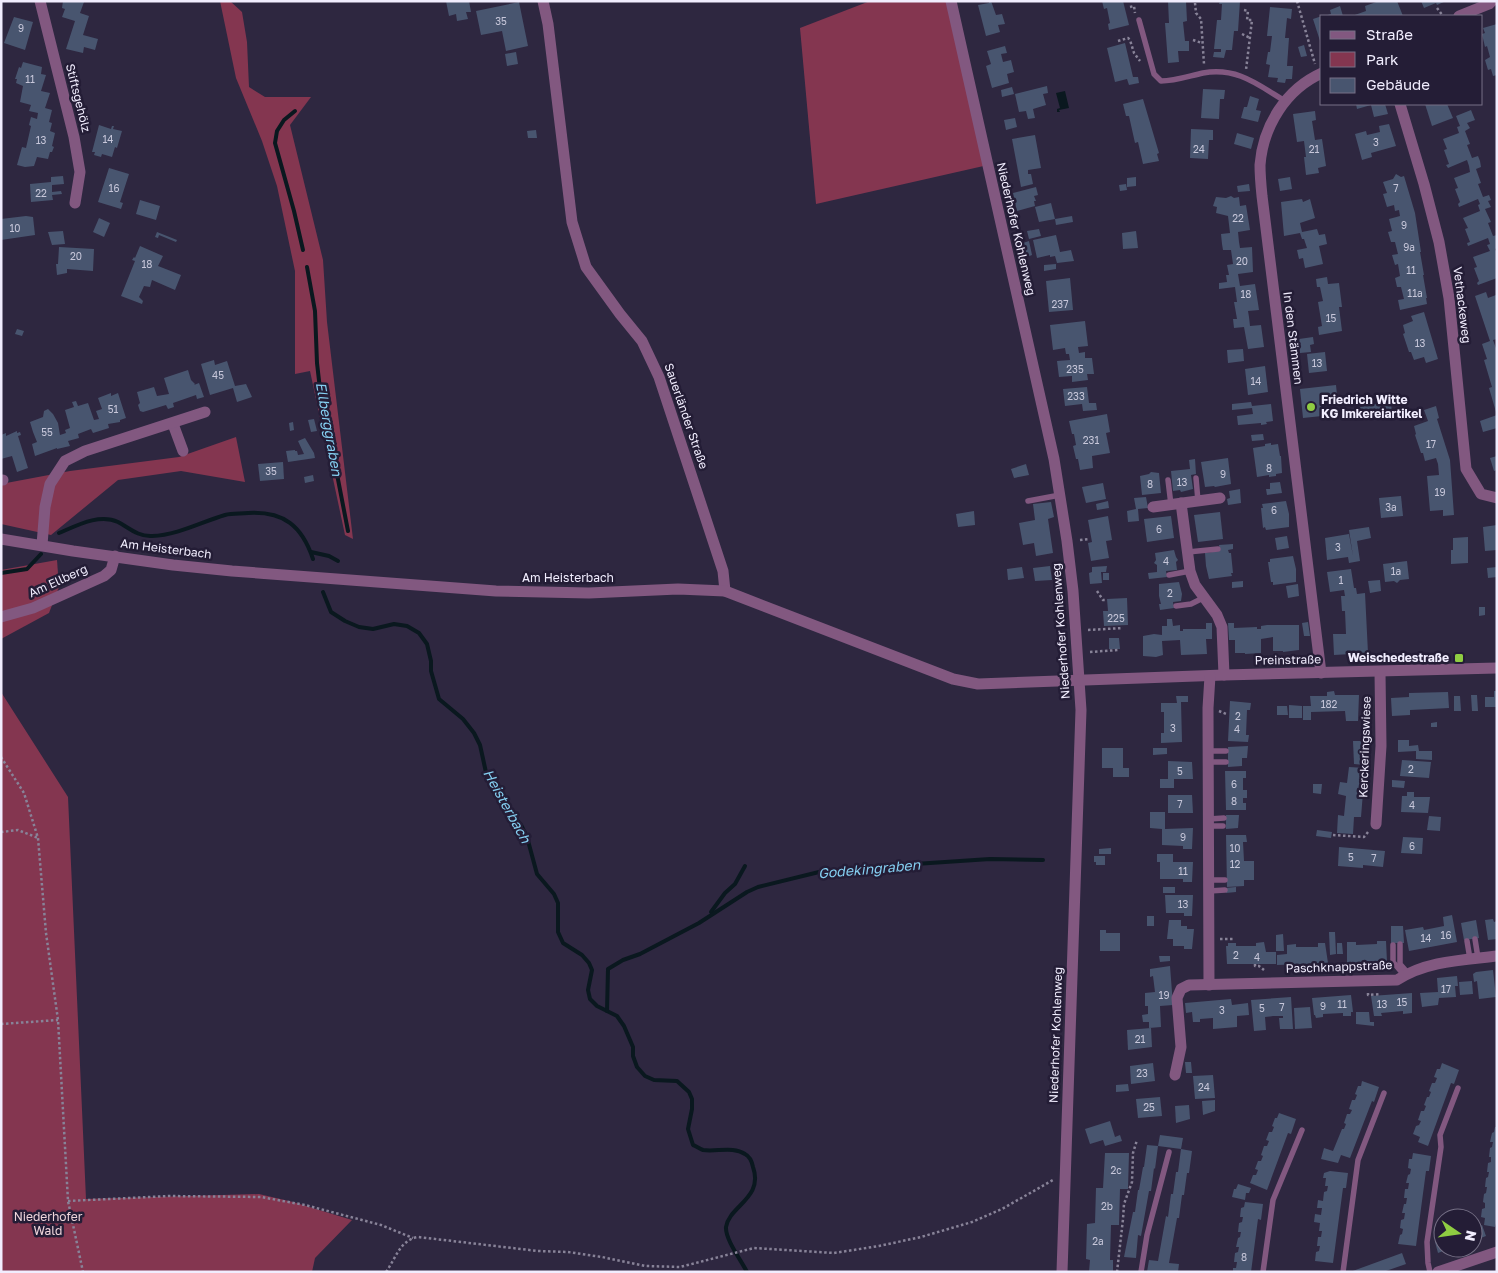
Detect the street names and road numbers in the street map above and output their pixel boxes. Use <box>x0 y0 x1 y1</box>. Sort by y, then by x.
street label: Stiftsgehölz <box>63 62 94 134</box>
street label: Niederhofer Kohlenweg <box>994 161 1039 297</box>
street label: Vethackeweg <box>1450 266 1475 344</box>
street label: In den Stämmen <box>1280 291 1307 385</box>
street label: Sauerländer Straße <box>661 361 712 471</box>
street label: Am Heisterbach <box>120 535 213 562</box>
street label: Am Ellberg <box>26 561 90 600</box>
street label: Niederhofer Kohlenweg <box>1048 563 1073 699</box>
street label: Am Heisterbach <box>522 570 614 585</box>
street label: Preinstraße <box>1255 651 1321 668</box>
street label: Kerckeringswiese <box>1355 696 1374 798</box>
street label: Paschknappstraße <box>1285 957 1393 976</box>
street label: Niederhofer Kohlenweg <box>1046 967 1065 1103</box>

